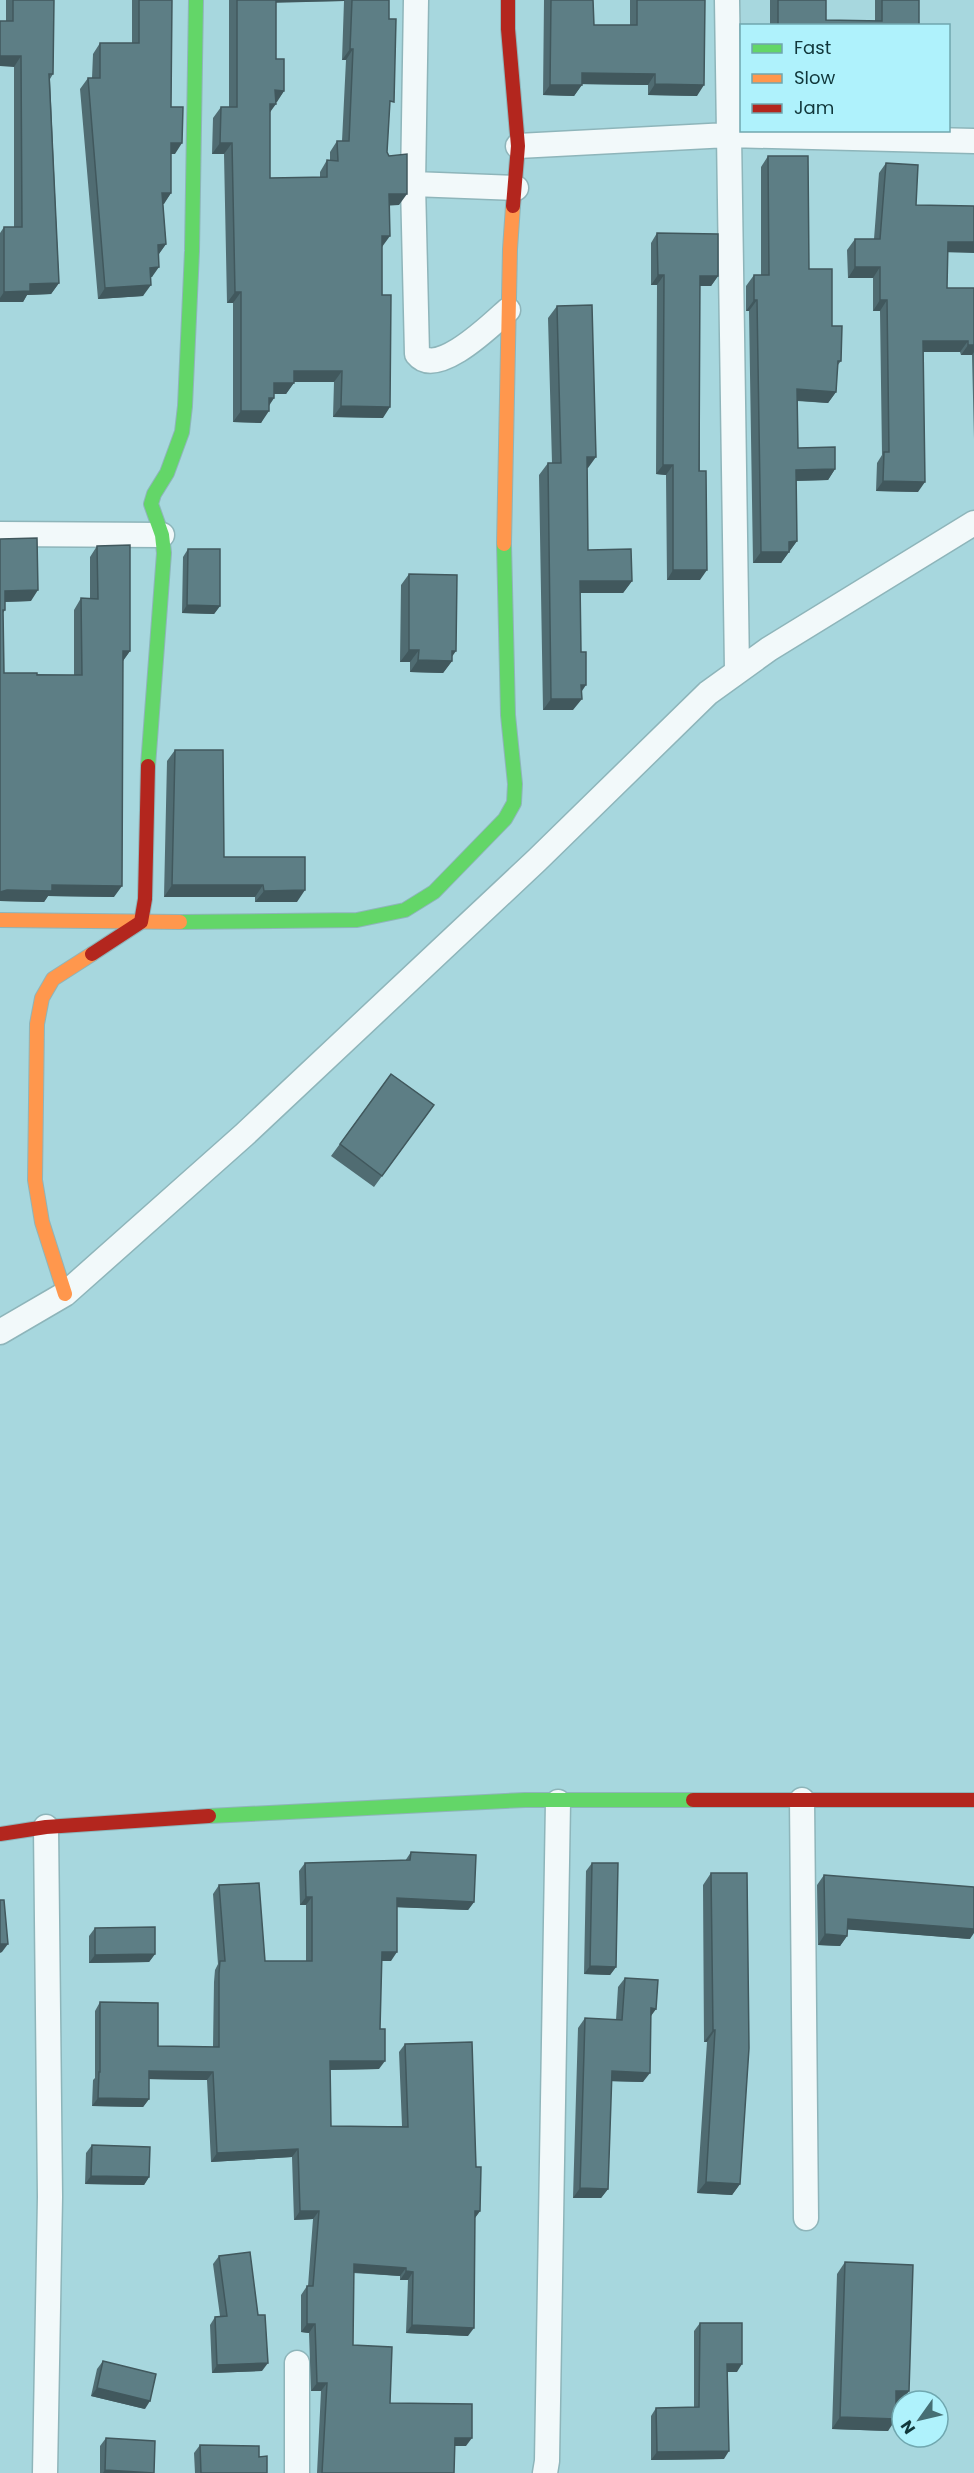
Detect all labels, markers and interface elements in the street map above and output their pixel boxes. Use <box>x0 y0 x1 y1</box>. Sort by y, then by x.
legend <box>740 24 950 132</box>
text: Fast <box>794 35 831 60</box>
text: Slow <box>794 65 836 90</box>
text: Jam <box>794 95 834 120</box>
north arrow <box>890 2389 950 2449</box>
text: N <box>895 2416 921 2439</box>

